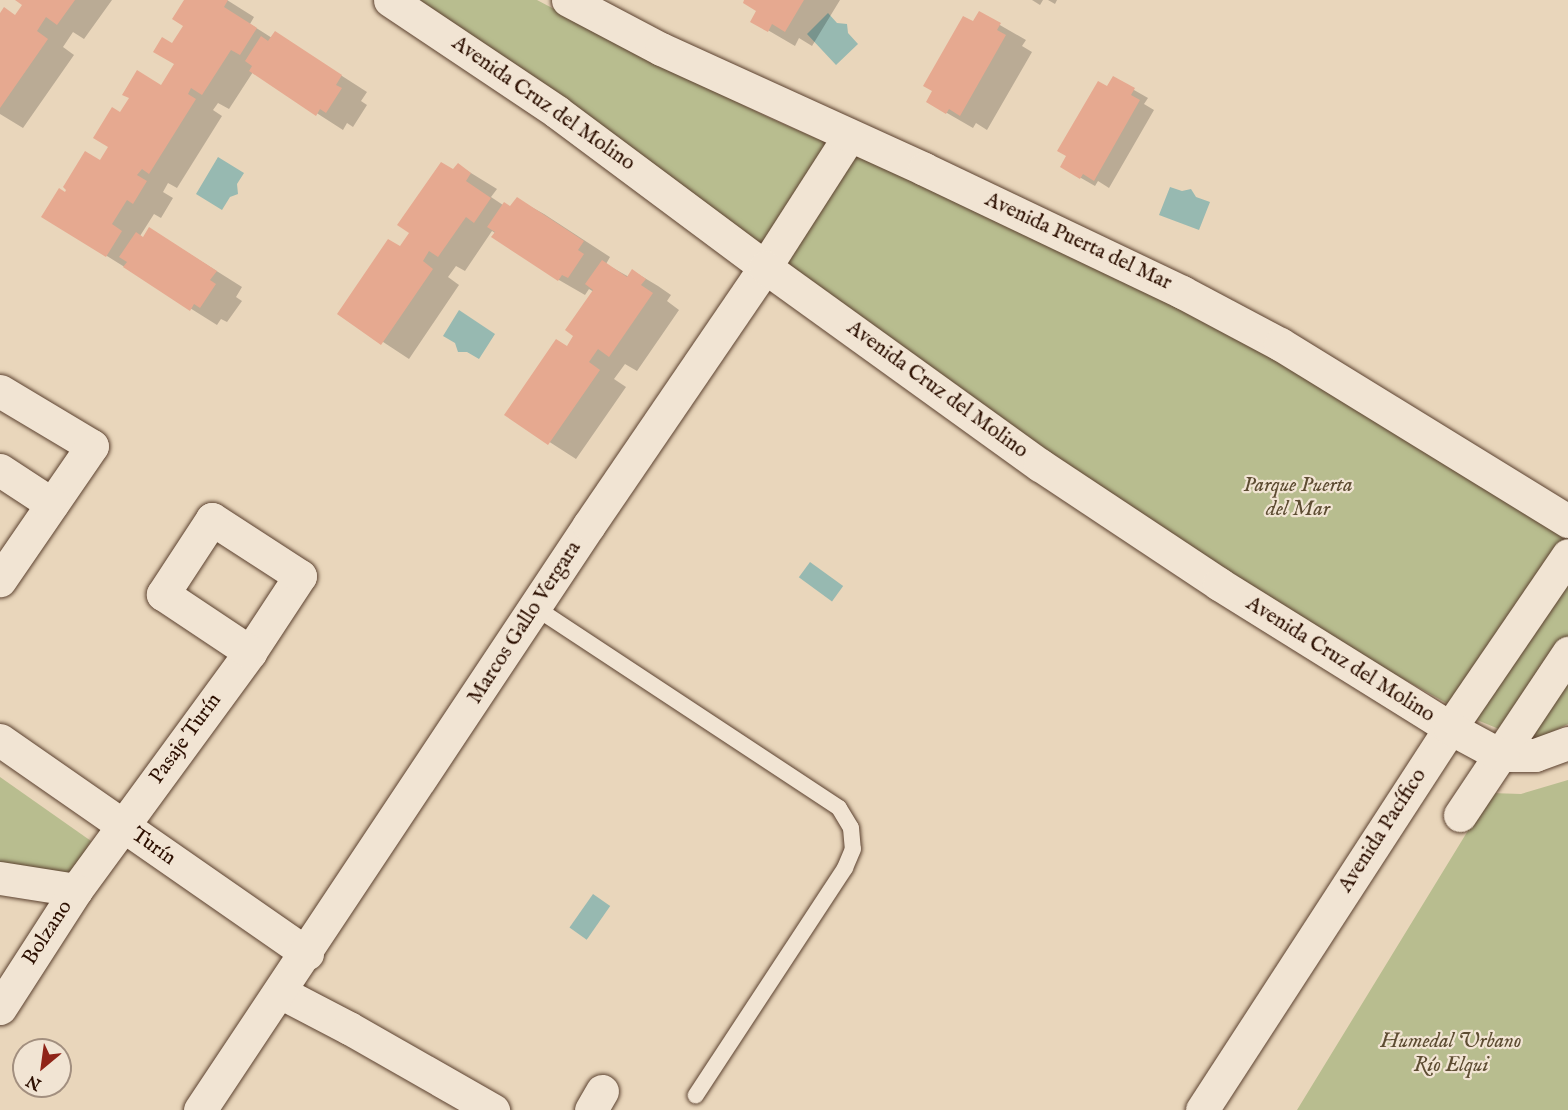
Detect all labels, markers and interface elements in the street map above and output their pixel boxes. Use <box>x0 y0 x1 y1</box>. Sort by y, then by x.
street label: Avenida Cruz del Molino <box>447 31 639 177</box>
street label: Avenida Puerta del Mar <box>981 188 1175 296</box>
street label: Avenida Cruz del Molino <box>841 316 1033 464</box>
park label: Parque Puerta del Mar <box>1243 473 1353 523</box>
street label: Marcos Gallo Vergara <box>463 537 587 709</box>
street label: Avenida Cruz del Molino <box>1241 592 1439 728</box>
street label: Pasaje Turín <box>145 689 227 789</box>
street label: Avenida Pacífico <box>1334 764 1432 898</box>
street label: Turín <box>126 823 180 871</box>
street label: Bolzano <box>18 896 78 970</box>
park label: Humedal Urbano Río Elqui <box>1381 1029 1521 1079</box>
north arrow <box>12 1038 72 1098</box>
text: N <box>23 1070 45 1094</box>

